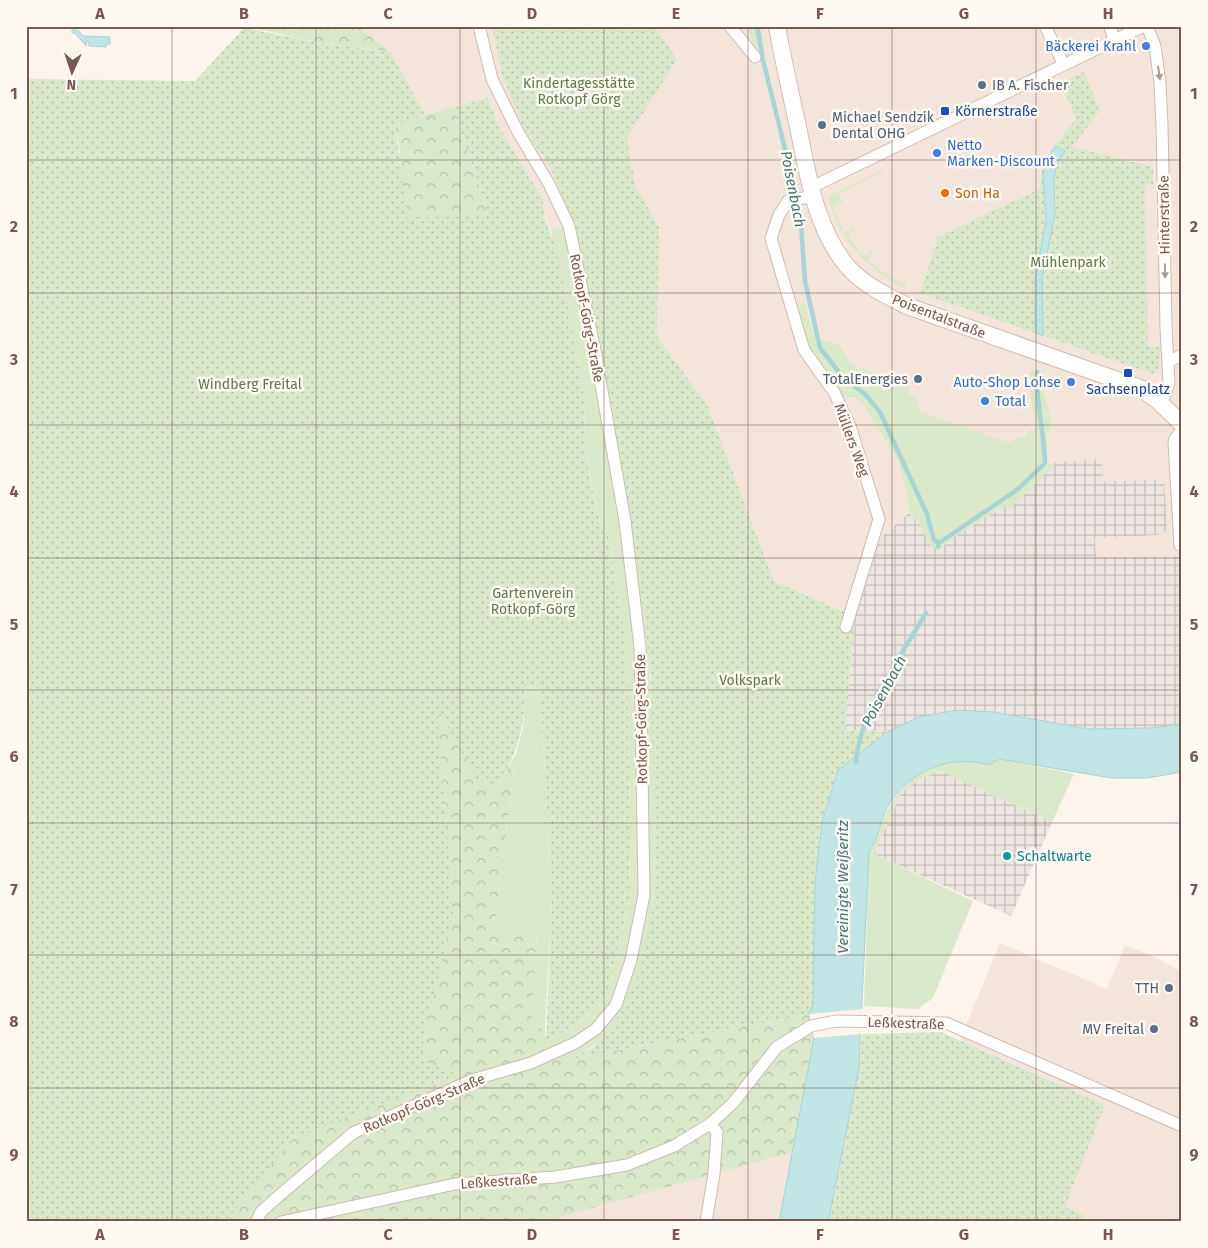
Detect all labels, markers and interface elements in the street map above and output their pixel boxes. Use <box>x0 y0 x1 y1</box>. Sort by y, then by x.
text: A <box>94 4 105 23</box>
text: B <box>239 4 249 23</box>
text: C <box>383 4 393 23</box>
text: D <box>527 4 537 23</box>
text: E <box>672 4 680 23</box>
text: F <box>816 4 824 23</box>
text: G <box>959 4 969 23</box>
text: H <box>1103 4 1113 23</box>
place label: Bäckerei Krahl <box>1045 38 1136 55</box>
marker: Bäckerei Krahl <box>1140 40 1152 52</box>
north arrow <box>48 48 98 98</box>
one-way arrow <box>1155 66 1163 82</box>
park label: Kindertagesstätte Rotkopf Görg <box>523 75 635 108</box>
text: N <box>66 76 76 93</box>
place label: IB A. Fischer <box>992 77 1069 94</box>
marker: IB A. Fischer <box>976 79 988 91</box>
text: 1 <box>10 84 18 103</box>
text: 1 <box>1190 84 1198 103</box>
place label: Körnerstraße <box>955 103 1038 120</box>
marker: Körnerstraße <box>939 105 951 117</box>
place label: Michael Sendzik Dental OHG <box>832 109 935 142</box>
marker: Michael Sendzik Dental OHG <box>816 119 828 131</box>
place label: Netto Marken-Discount <box>947 137 1056 170</box>
marker: Netto Marken-Discount <box>931 147 943 159</box>
water label: Poisenbach <box>777 149 809 229</box>
street label: Hinterstraße <box>1155 175 1174 255</box>
place label: Son Ha <box>955 185 1000 202</box>
marker: Son Ha <box>939 187 951 199</box>
text: 2 <box>10 217 18 236</box>
text: 2 <box>1190 217 1198 236</box>
street label: Rotkopf-Görg-Straße <box>566 252 607 384</box>
park label: Mühlenpark <box>1030 254 1107 271</box>
one-way arrow <box>1161 263 1169 279</box>
street label: Poisentalstraße <box>890 291 988 342</box>
text: 3 <box>9 350 18 369</box>
text: 3 <box>1189 350 1198 369</box>
marker: Sachsenplatz <box>1122 367 1134 379</box>
place label: TotalEnergies <box>823 371 908 388</box>
marker: TotalEnergies <box>912 373 924 385</box>
place label: Auto-Shop Lohse <box>954 374 1061 391</box>
park label: Windberg Freital <box>198 376 302 393</box>
marker: Auto-Shop Lohse <box>1065 376 1077 388</box>
place label: Sachsenplatz <box>1086 381 1170 398</box>
place label: Total <box>995 393 1026 410</box>
marker: Total <box>979 395 991 407</box>
street label: Müllers Weg <box>830 401 873 480</box>
text: 4 <box>9 482 19 501</box>
text: 4 <box>1189 482 1199 501</box>
park label: Gartenverein Rotkopf-Görg <box>491 585 576 618</box>
text: 5 <box>10 615 19 634</box>
text: 5 <box>1190 615 1199 634</box>
water label: Poisenbach <box>858 653 910 729</box>
street label: Rotkopf-Görg-Straße <box>632 654 651 784</box>
park label: Volkspark <box>719 672 782 689</box>
text: 6 <box>9 747 19 766</box>
text: 6 <box>1189 747 1199 766</box>
water label: Vereinigte Weißeritz <box>834 820 852 954</box>
place label: Schaltwarte <box>1017 848 1092 865</box>
marker: Schaltwarte <box>1001 850 1013 862</box>
text: 7 <box>10 880 18 899</box>
text: 7 <box>1190 880 1198 899</box>
place label: TTH <box>1135 980 1159 997</box>
marker: TTH <box>1163 982 1175 994</box>
text: 8 <box>9 1012 19 1031</box>
text: 8 <box>1189 1012 1199 1031</box>
street label: Leßkestraße <box>867 1014 945 1033</box>
place label: MV Freital <box>1082 1021 1144 1038</box>
marker: MV Freital <box>1148 1023 1160 1035</box>
street label: Rotkopf-Görg-Straße <box>361 1070 488 1137</box>
text: 9 <box>10 1145 19 1164</box>
text: 9 <box>1190 1145 1199 1164</box>
street label: Leßkestraße <box>460 1170 538 1193</box>
text: A <box>94 1225 105 1244</box>
text: B <box>239 1225 249 1244</box>
text: C <box>383 1225 393 1244</box>
text: D <box>527 1225 537 1244</box>
text: E <box>672 1225 680 1244</box>
text: F <box>816 1225 824 1244</box>
text: G <box>959 1225 969 1244</box>
text: H <box>1103 1225 1113 1244</box>

